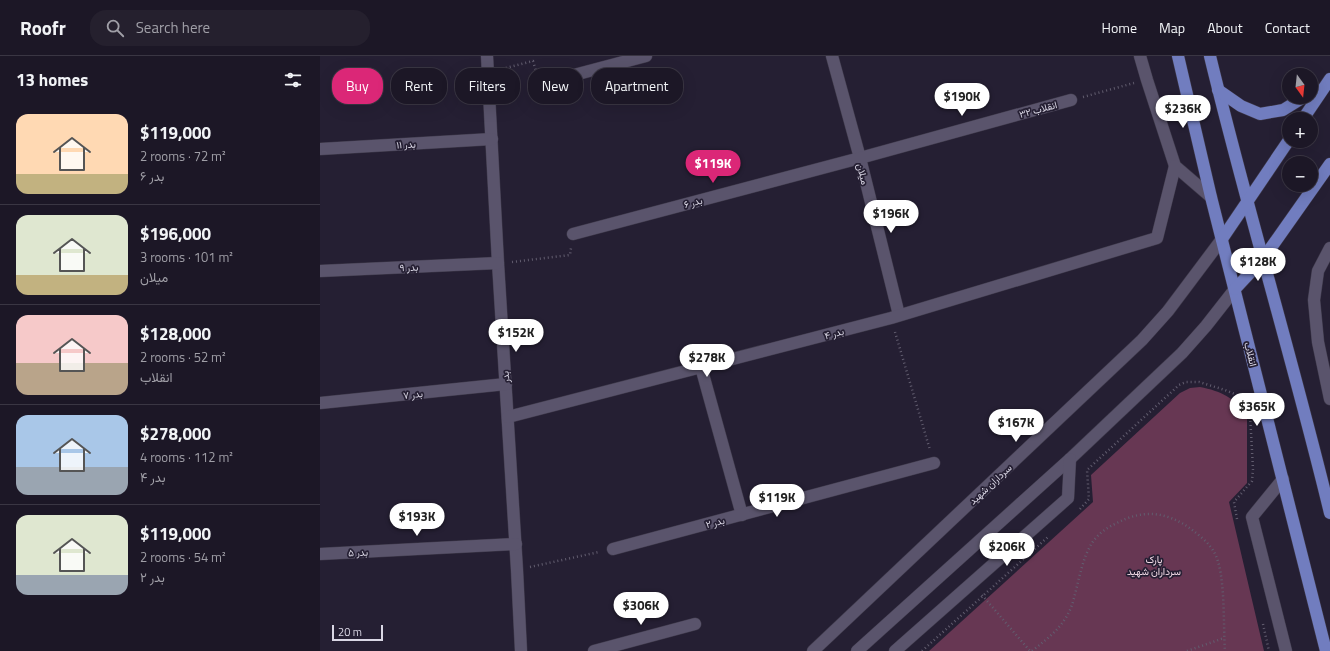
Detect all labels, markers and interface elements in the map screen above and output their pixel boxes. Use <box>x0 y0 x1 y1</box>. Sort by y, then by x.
search box <box>90 10 370 46</box>
text: Roofr <box>20 13 66 42</box>
text: Search here <box>136 16 210 39</box>
icon: search <box>104 17 126 39</box>
text: Home <box>1102 17 1137 38</box>
text: Map <box>1159 17 1185 38</box>
text: About <box>1207 17 1243 38</box>
text: Contact <box>1265 17 1310 38</box>
text: 13 homes <box>16 67 88 93</box>
chip: Buy <box>332 68 383 104</box>
chip: Rent <box>391 68 447 104</box>
chip: Filters <box>455 68 520 104</box>
chip: New <box>528 68 583 104</box>
chip: Apartment <box>591 68 683 104</box>
north arrow <box>1282 68 1318 104</box>
map controls <box>1282 68 1318 192</box>
icon: filters <box>282 69 304 91</box>
pin: $190K <box>934 83 990 117</box>
text: $190K <box>944 86 980 106</box>
pin: $236K <box>1155 95 1211 129</box>
street label: انقلاب ۳۲ <box>1017 97 1059 122</box>
text: $236K <box>1165 98 1201 118</box>
button: + <box>1282 112 1318 148</box>
text: $119,000 <box>140 120 211 146</box>
icon: home <box>48 130 96 178</box>
street label: بدر ۱۱ <box>396 136 416 153</box>
text: 2 rooms · 72 m² <box>140 146 226 166</box>
pin: $119K <box>685 150 741 184</box>
text: $119K <box>695 153 731 173</box>
button: − <box>1282 156 1318 192</box>
street label: میلان <box>853 162 872 186</box>
text: بدر ۶ <box>140 166 164 186</box>
street label: بدر ۶ <box>682 193 704 212</box>
pin: $196K <box>863 200 919 234</box>
text: $196K <box>873 203 909 223</box>
text: $196,000 <box>140 221 211 247</box>
icon: home <box>48 231 96 279</box>
text: 3 rooms · 101 m² <box>140 247 233 267</box>
pin: $128K <box>1230 248 1286 282</box>
text: $128K <box>1240 251 1276 271</box>
street label: بدر ۹ <box>399 260 419 275</box>
text: میلان <box>140 267 168 287</box>
pin: $152K <box>488 319 544 353</box>
text: $128,000 <box>140 321 211 347</box>
text: $152K <box>498 322 534 342</box>
street label: بدر ۴ <box>823 324 846 343</box>
icon: home <box>48 331 96 379</box>
street label: انقلاب <box>1240 340 1261 368</box>
pin: $278K <box>679 344 735 378</box>
text: 2 rooms · 52 m² <box>140 347 226 367</box>
text: $278K <box>689 347 725 367</box>
text: انقلاب <box>140 367 172 387</box>
street label: بدر <box>498 371 513 384</box>
street label: بدر ۷ <box>402 386 424 403</box>
pin: $365K <box>1229 393 1285 427</box>
text: $365K <box>1239 396 1275 416</box>
pin: $167K <box>988 409 1044 443</box>
text: $167K <box>998 412 1034 432</box>
text: $278,000 <box>140 421 211 447</box>
icon: home <box>48 431 96 479</box>
text: 4 rooms · 112 m² <box>140 447 233 467</box>
street label: سرداران شهید <box>966 460 1015 508</box>
text: بدر ۴ <box>140 467 166 487</box>
pin: $119K <box>749 484 805 518</box>
text: $119K <box>759 487 795 507</box>
pin: $193K <box>389 503 445 537</box>
text: $193K <box>399 506 435 526</box>
street label: بدر ۲ <box>704 513 726 532</box>
text: $119,000 <box>140 521 211 547</box>
icon: home <box>48 531 96 579</box>
pin: $206K <box>979 533 1035 567</box>
text: $206K <box>989 536 1025 556</box>
street label: بدر ۵ <box>348 544 368 561</box>
text: 2 rooms · 54 m² <box>140 547 226 567</box>
park label: پارک سرداران شهید <box>1127 552 1181 579</box>
text: بدر ۲ <box>140 567 165 587</box>
pin: $306K <box>613 592 669 626</box>
text: $306K <box>623 595 659 615</box>
scale bar <box>332 623 383 642</box>
text: 20 m <box>338 624 362 640</box>

